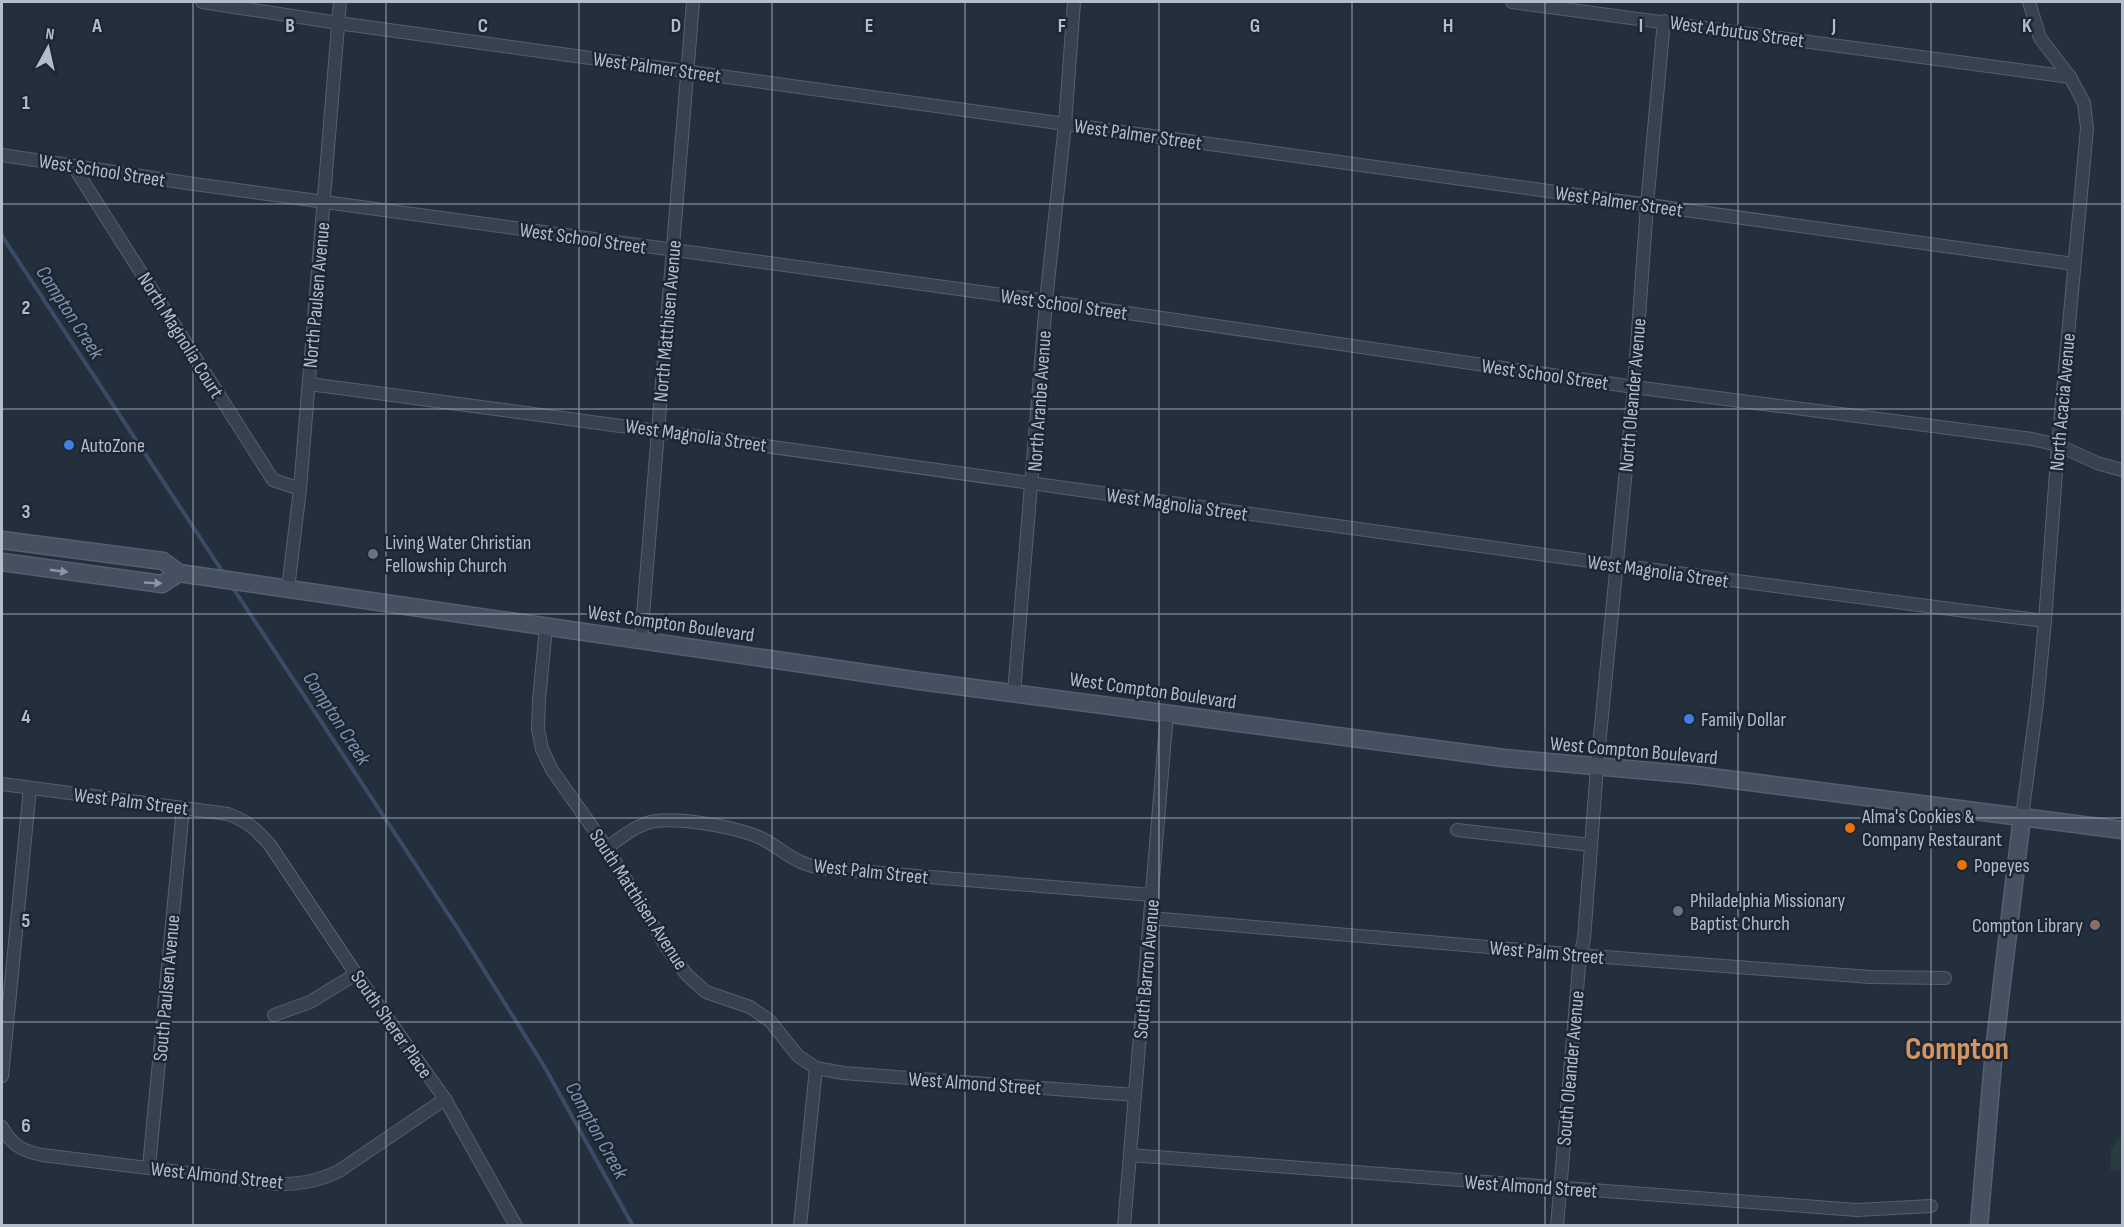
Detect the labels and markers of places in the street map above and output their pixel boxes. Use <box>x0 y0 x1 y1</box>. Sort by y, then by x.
place label: AutoZone <box>80 434 145 458</box>
marker: AutoZone <box>62 438 76 452</box>
place label: Living Water Christian Fellowship Church <box>385 531 531 578</box>
marker: Living Water Christian Fellowship Church <box>366 547 380 561</box>
place label: Family Dollar <box>1701 708 1786 732</box>
marker: Family Dollar <box>1682 712 1696 726</box>
place label: Alma's Cookies & Company Restaurant <box>1861 805 2002 852</box>
marker: Alma's Cookies & Company Restaurant <box>1843 821 1857 835</box>
place label: Popeyes <box>1974 854 2030 878</box>
marker: Popeyes <box>1955 858 1969 872</box>
place label: Philadelphia Missionary Baptist Church <box>1690 889 1846 936</box>
marker: Philadelphia Missionary Baptist Church <box>1671 904 1685 918</box>
place label: Compton Library <box>1972 914 2083 938</box>
marker: Compton Library <box>2088 918 2102 932</box>

